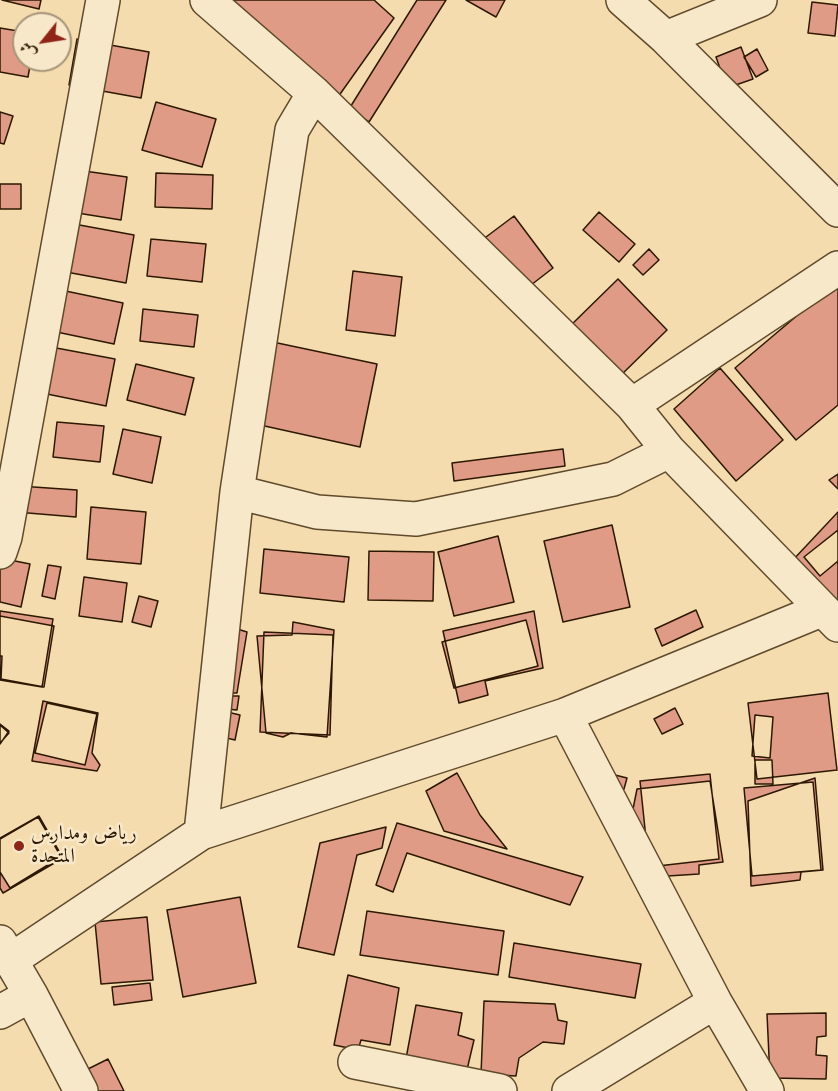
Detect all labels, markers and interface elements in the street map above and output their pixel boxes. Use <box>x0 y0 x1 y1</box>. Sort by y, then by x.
north arrow <box>12 12 72 72</box>
text: ش <box>15 38 42 62</box>
place label: رياض ومدارس المتحدة <box>31 822 137 869</box>
marker: رياض ومدارس المتحدة <box>12 839 26 853</box>

